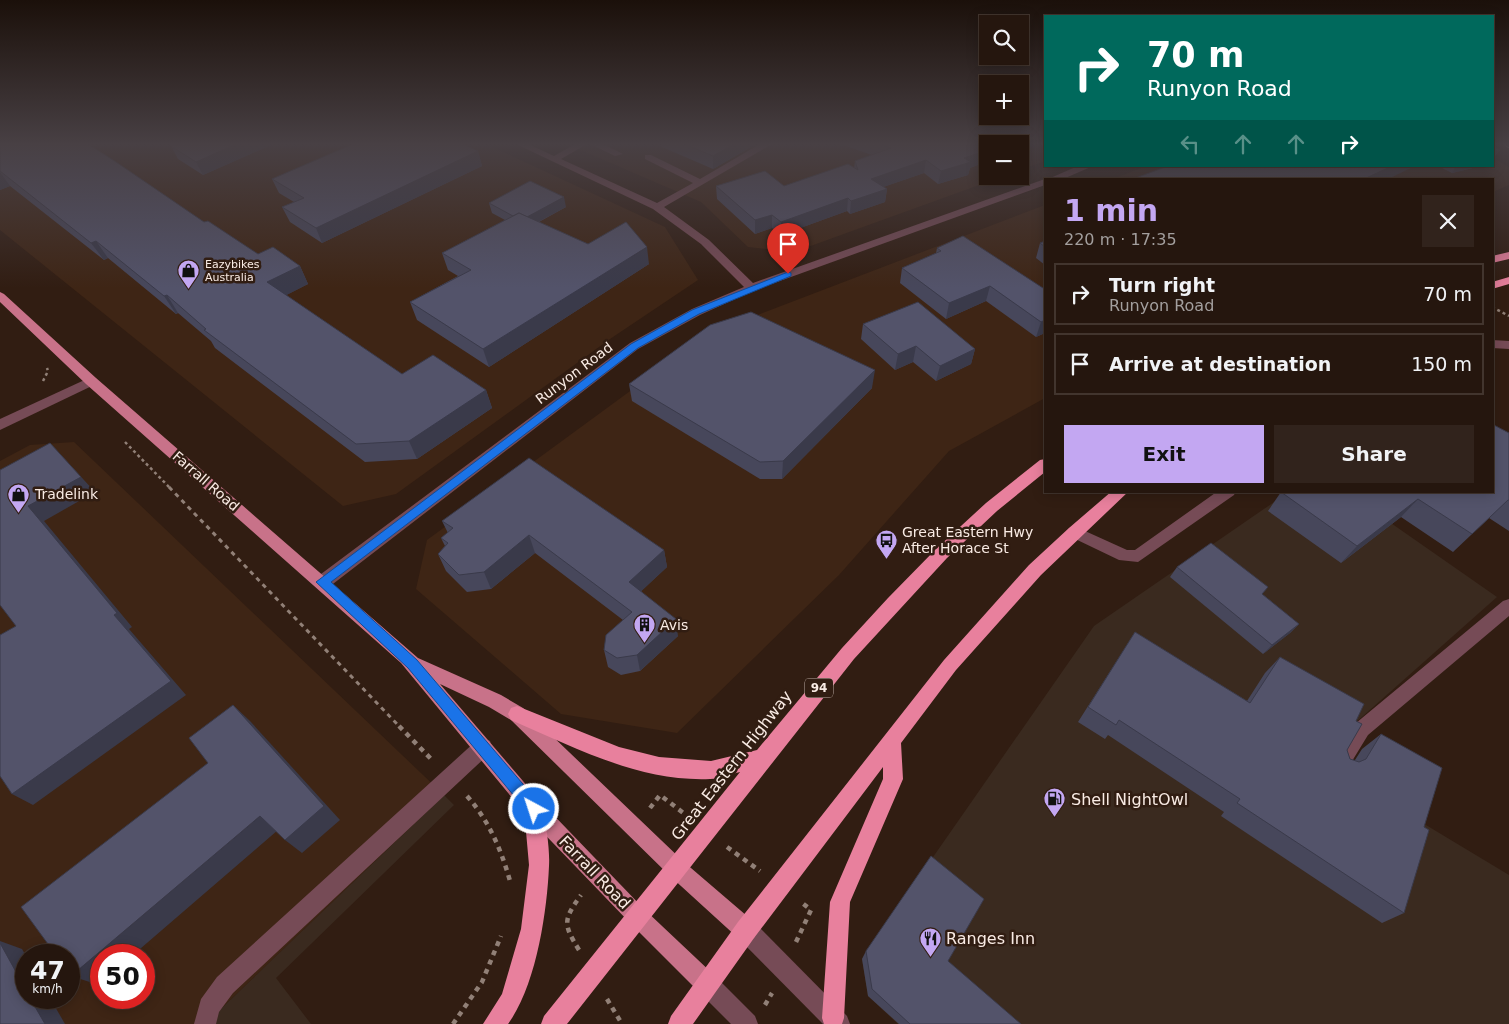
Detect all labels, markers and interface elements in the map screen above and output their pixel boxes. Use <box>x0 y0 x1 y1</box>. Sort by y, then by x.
map controls <box>979 15 1029 185</box>
button: search <box>979 15 1029 65</box>
icon: right <box>1064 35 1129 100</box>
text: 70 m <box>1147 35 1244 75</box>
button: + <box>979 75 1029 125</box>
text: Runyon Road <box>1147 76 1292 101</box>
icon: left <box>1176 130 1204 158</box>
icon: ahead <box>1229 130 1257 158</box>
icon: ahead <box>1282 130 1310 158</box>
icon: right <box>1335 130 1363 158</box>
button: − <box>979 135 1029 185</box>
text: 1 min <box>1064 193 1158 228</box>
button: close <box>1422 195 1474 247</box>
pin <box>767 223 809 274</box>
icon: arrive <box>774 230 802 258</box>
text: 220 m · 17:35 <box>1064 230 1177 249</box>
shop icon: Eazybikes Australia <box>177 258 201 289</box>
place label: Eazybikes Australia <box>205 258 260 284</box>
text: Turn right <box>1109 274 1215 296</box>
icon: right <box>1066 280 1094 308</box>
text: 70 m <box>1423 283 1472 305</box>
text: Runyon Road <box>1109 296 1214 315</box>
street label: Runyon Road <box>532 339 616 407</box>
icon: arrive <box>1066 350 1094 378</box>
text: Arrive at destination <box>1109 353 1331 375</box>
text: 150 m <box>1411 353 1472 375</box>
button: Exit <box>1064 425 1264 483</box>
button: Share <box>1274 425 1474 483</box>
street label: Farrall Road <box>170 448 242 514</box>
shop icon: Tradelink <box>7 482 31 513</box>
place label: Tradelink <box>34 486 99 502</box>
place label: Great Eastern Hwy After Horace St <box>902 524 1033 556</box>
bus stop icon: Great Eastern Hwy After Horace St <box>874 528 898 559</box>
building icon: Avis <box>632 613 656 644</box>
place label: Avis <box>660 617 688 633</box>
road number: 94 <box>805 678 833 698</box>
street label: Great Eastern Highway <box>667 687 796 844</box>
position arrow <box>507 782 559 834</box>
fuel station icon: Shell NightOwl <box>1043 787 1067 818</box>
place label: Shell NightOwl <box>1071 790 1188 809</box>
street label: Farrall Road <box>555 832 634 913</box>
restaurant icon: Ranges Inn <box>918 926 942 957</box>
place label: Ranges Inn <box>946 929 1035 948</box>
speed limit sign: 50 <box>90 944 155 1009</box>
text: 47 <box>30 956 65 985</box>
text: km/h <box>32 982 63 996</box>

